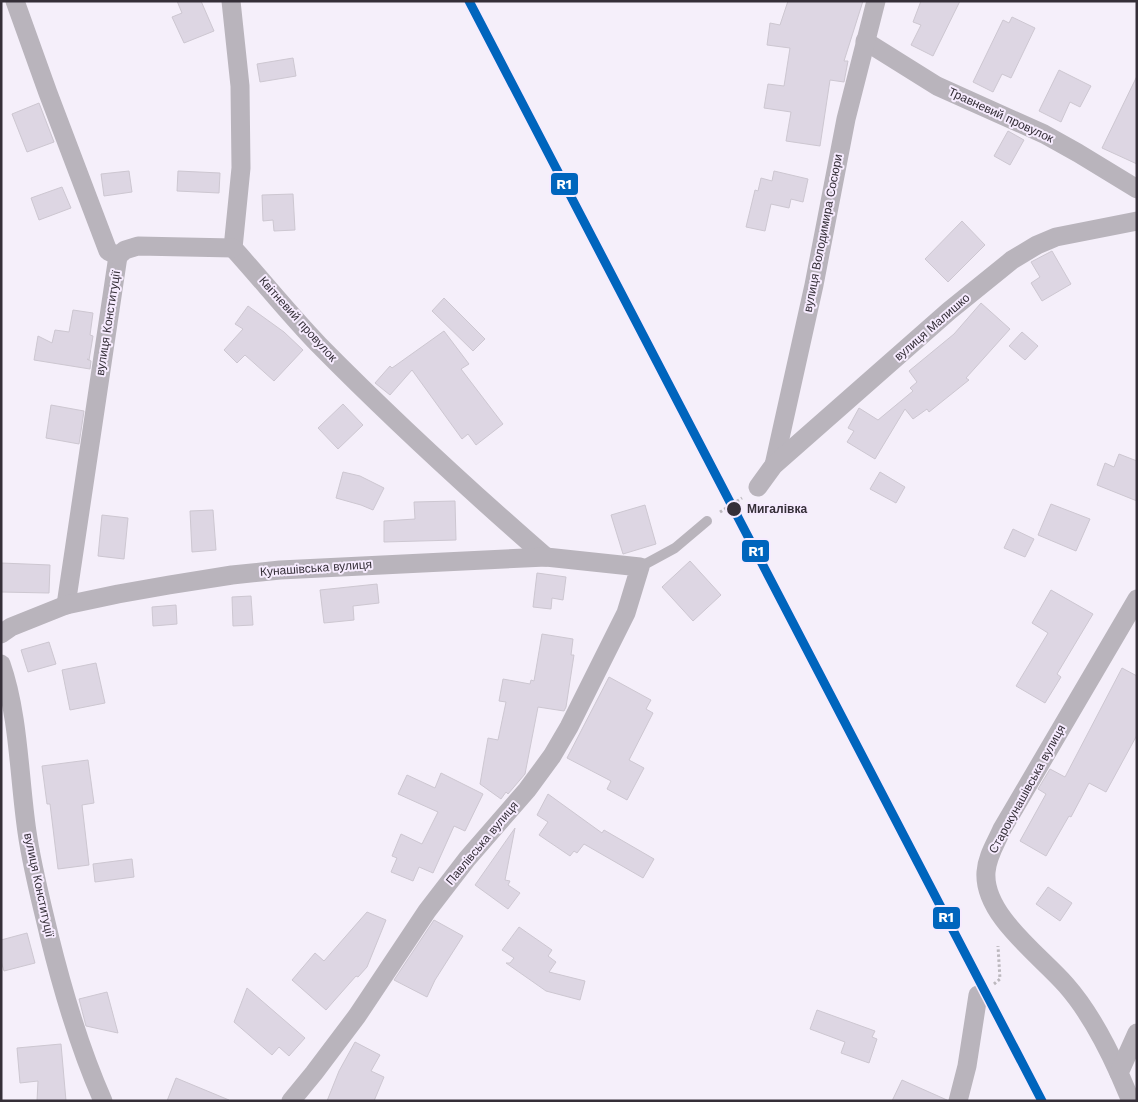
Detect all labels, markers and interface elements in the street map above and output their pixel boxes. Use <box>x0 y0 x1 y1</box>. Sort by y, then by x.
street label: Травневий провулок <box>946 85 1056 146</box>
street label: вулиця Володимира Сосюри <box>801 153 845 313</box>
line badge: R1 <box>550 172 579 196</box>
text: R1 <box>556 176 572 192</box>
street label: вулиця Конституції <box>93 269 123 376</box>
street label: Квітневий провулок <box>256 274 340 365</box>
street label: вулиця Малишко <box>891 290 973 364</box>
marker: Мигалівка <box>725 500 743 518</box>
place label: Мигалівка <box>747 502 807 516</box>
line badge: R1 <box>741 539 770 563</box>
text: R1 <box>748 543 764 559</box>
street label: Кунашівська вулиця <box>260 557 372 579</box>
street label: Старокунашівська вулиця <box>986 722 1068 856</box>
street label: Павлівська вулиця <box>443 798 521 888</box>
street label: вулиця Конституції <box>21 832 57 939</box>
line badge: R1 <box>932 906 961 930</box>
text: R1 <box>938 909 954 925</box>

